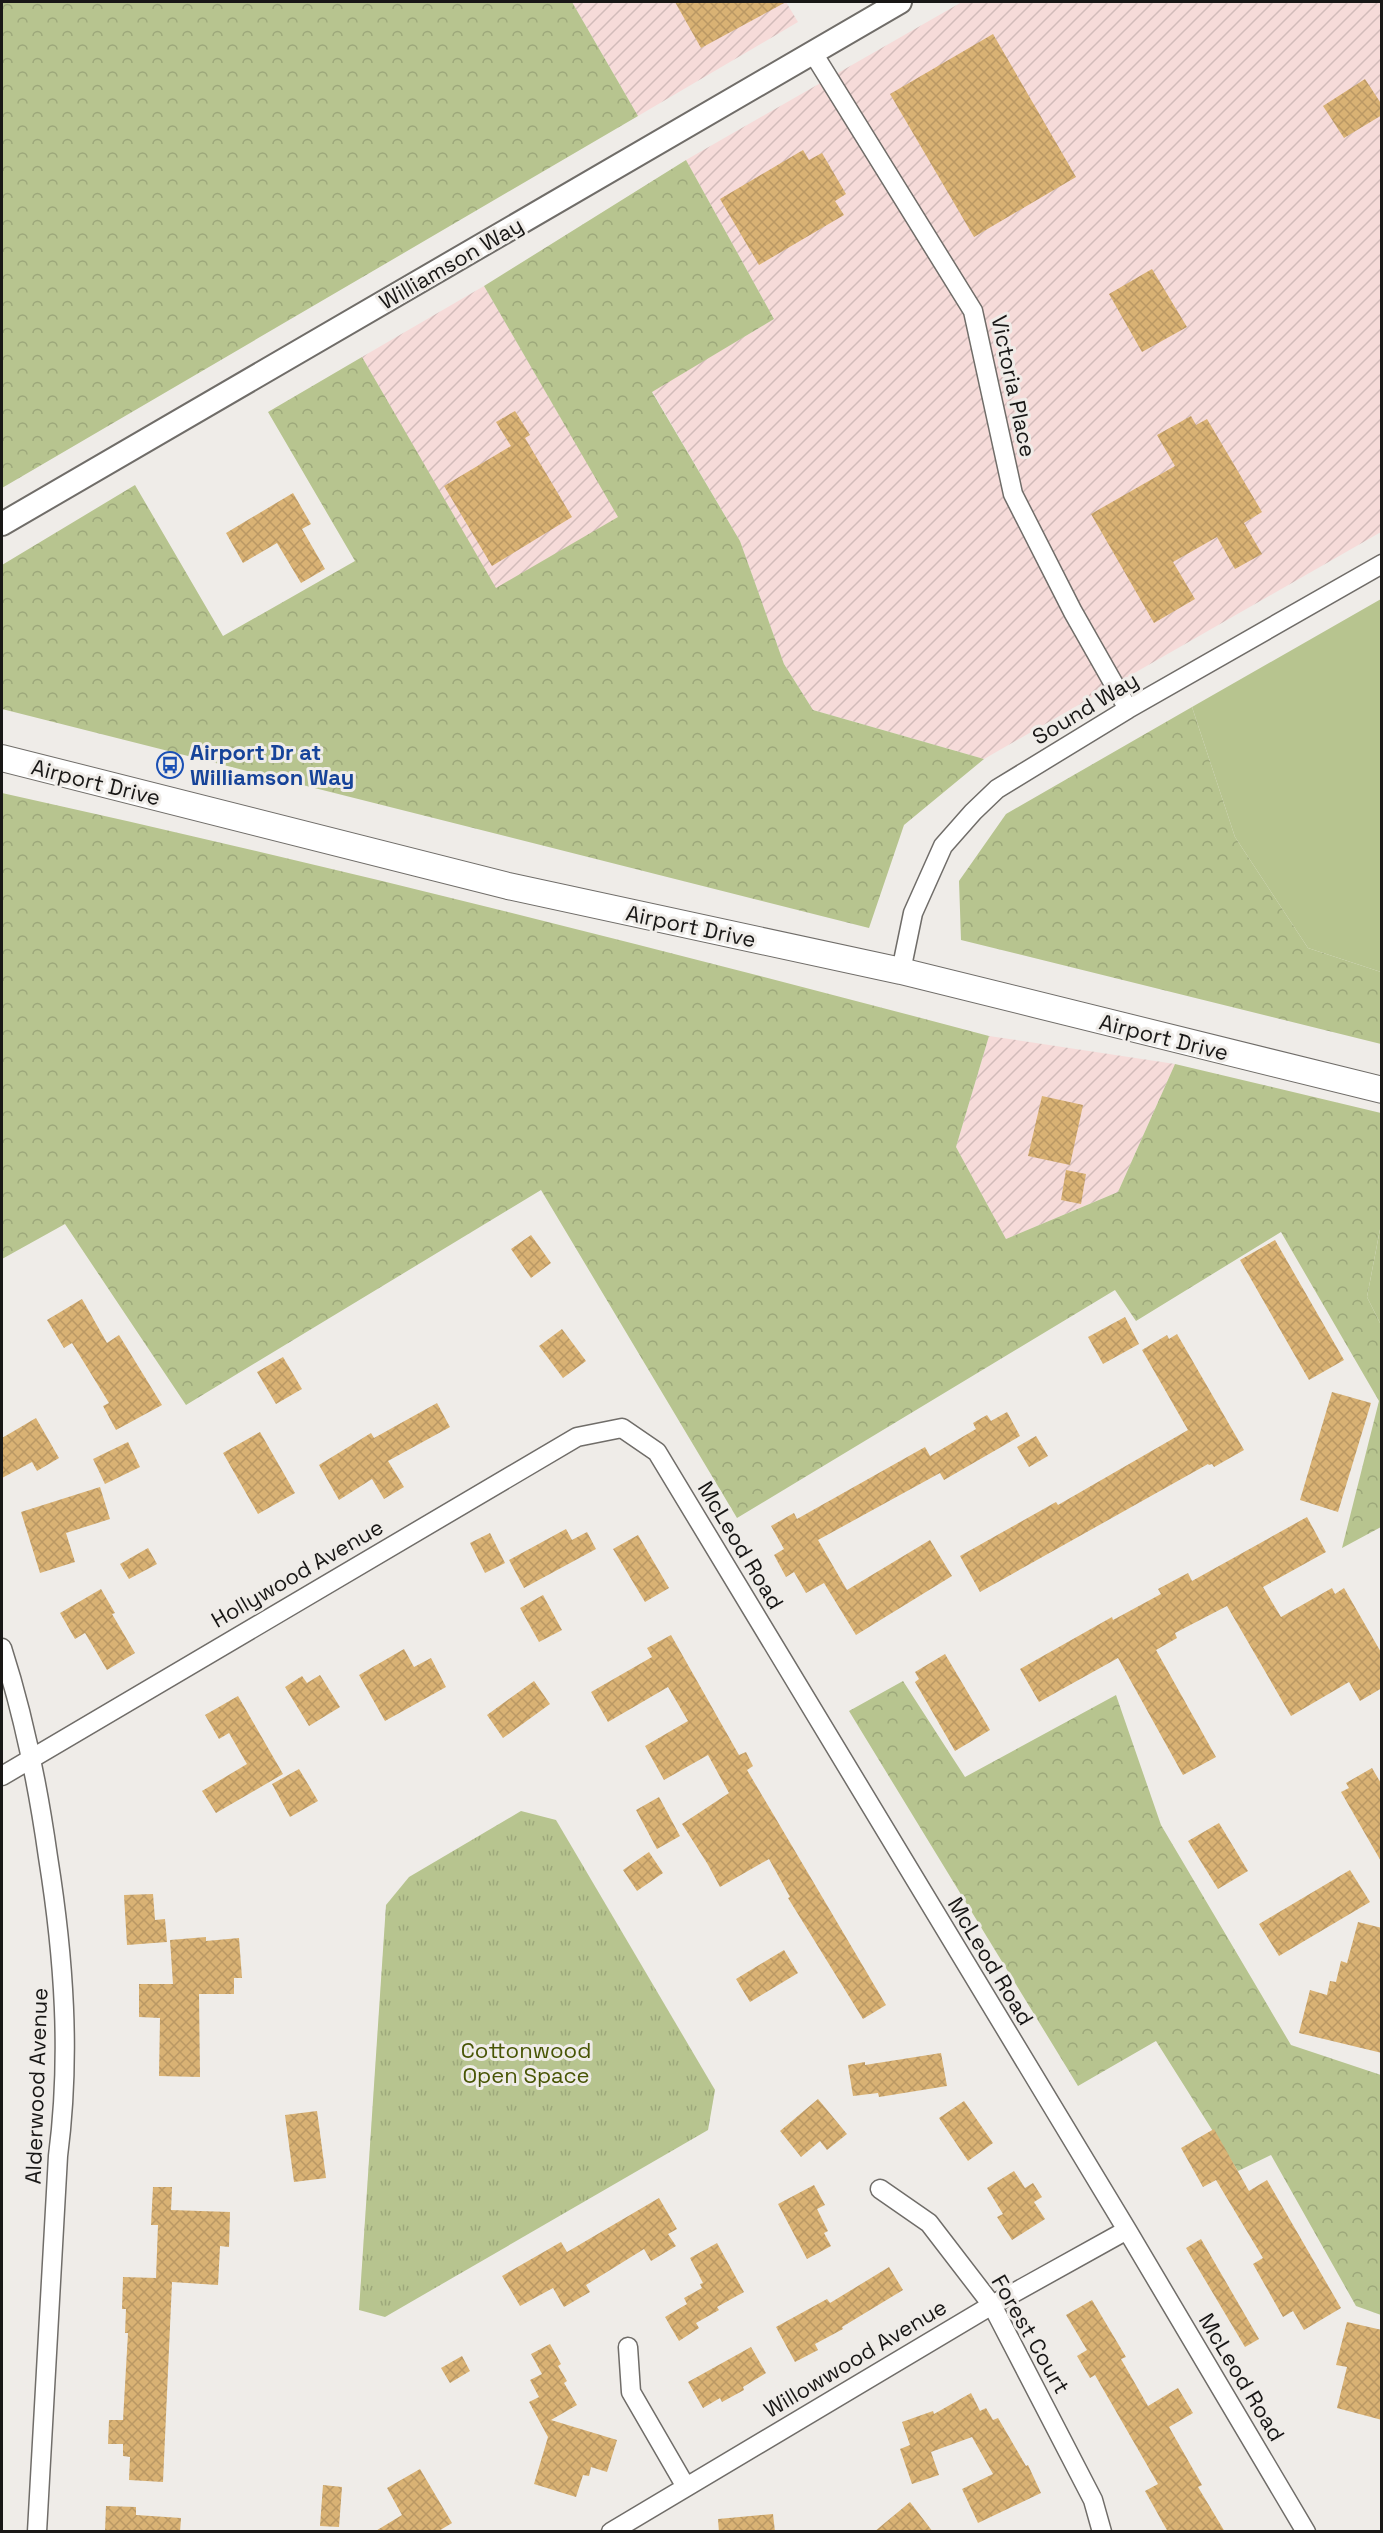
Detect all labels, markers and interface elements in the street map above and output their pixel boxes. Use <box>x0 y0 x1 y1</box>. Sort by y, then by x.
street label: Williamson Way <box>374 211 528 315</box>
street label: Victoria Place <box>985 313 1043 459</box>
street label: Sound Way <box>1027 665 1143 751</box>
place label: Airport Dr at Williamson Way <box>190 738 354 791</box>
bus stop icon: Airport Dr at Williamson Way <box>155 750 185 780</box>
street label: Airport Drive <box>29 752 163 812</box>
street label: Airport Drive <box>623 899 759 953</box>
street label: Airport Drive <box>1097 1007 1231 1067</box>
street label: McLeod Road <box>692 1476 790 1614</box>
street label: Hollywood Avenue <box>206 1512 388 1634</box>
street label: McLeod Road <box>942 1892 1040 2030</box>
street label: Alderwood Avenue <box>19 1987 53 2185</box>
park label: Cottonwood Open Space <box>461 2036 591 2089</box>
street label: Forest Court <box>986 2269 1076 2399</box>
street label: Willowwood Avenue <box>759 2292 951 2424</box>
street label: McLeod Road <box>1193 2308 1291 2446</box>

